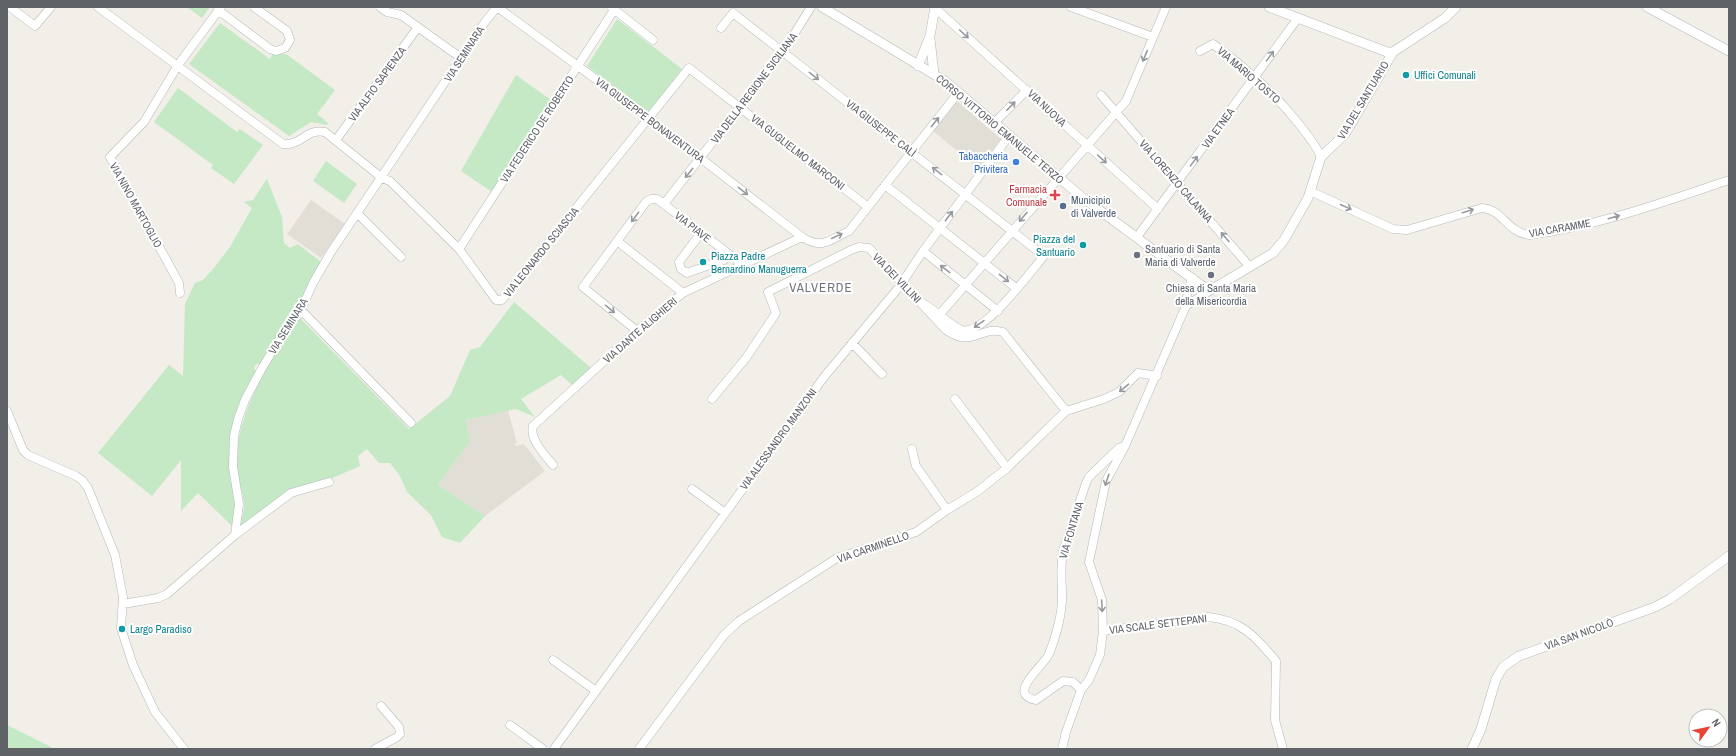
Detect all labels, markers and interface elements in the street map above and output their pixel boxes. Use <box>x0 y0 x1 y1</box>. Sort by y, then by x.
street label: VIA SEMINARA <box>441 23 488 85</box>
street label: VIA DELLA REGIONE SICILIANA <box>708 29 801 146</box>
one-way arrow <box>959 29 969 39</box>
street label: VIA ALFIO SAPIENZA <box>345 43 409 124</box>
street label: VIA MARIO TOSTO <box>1215 44 1283 106</box>
one-way arrow <box>1141 49 1149 61</box>
one-way arrow <box>1266 51 1274 62</box>
street label: VIA DEL SANTUARIO <box>1334 58 1392 142</box>
place label: Uffici Comunali <box>1414 68 1476 82</box>
marker: Uffici Comunali <box>1401 70 1411 80</box>
street label: CORSO VITTORIO EMANUELE TERZO <box>933 71 1067 187</box>
one-way arrow <box>809 72 820 80</box>
street label: VIA FEDERICO DE ROBERTO <box>497 73 577 185</box>
street label: VIA GIUSEPPE BONAVENTURA <box>593 74 708 166</box>
street label: VIA NUOVA <box>1025 87 1070 130</box>
street label: VIA GIUSEPPE CALÌ <box>843 96 919 160</box>
one-way arrow <box>1006 101 1015 111</box>
street label: VIA ETNEA <box>1199 104 1238 151</box>
street label: VIA GUGLIELMO MARCONI <box>748 111 848 193</box>
one-way arrow <box>931 116 939 127</box>
street label: VIA LORENZO CALANNA <box>1136 137 1216 226</box>
place label: Tabaccheria Privitera <box>959 149 1008 176</box>
one-way arrow <box>1097 154 1107 163</box>
one-way arrow <box>1189 156 1198 167</box>
marker: Tabaccheria Privitera <box>1011 157 1021 167</box>
street label: VIA NINO MARTOGLIO <box>107 160 165 250</box>
one-way arrow <box>932 167 943 176</box>
one-way arrow <box>684 168 693 179</box>
place label: Farmacia Comunale <box>1006 182 1047 209</box>
one-way arrow <box>737 186 748 195</box>
marker: Farmacia Comunale <box>1050 190 1060 200</box>
place label: Municipio di Valverde <box>1071 193 1116 220</box>
marker: Municipio di Valverde <box>1058 201 1068 211</box>
street label: VIA LEONARDO SCIASCIA <box>500 203 582 300</box>
one-way arrow <box>1340 204 1352 211</box>
one-way arrow <box>1461 207 1474 214</box>
street label: VIA PIAVE <box>672 208 714 246</box>
one-way arrow <box>631 211 639 222</box>
one-way arrow <box>945 211 953 222</box>
one-way arrow <box>1019 212 1028 223</box>
one-way arrow <box>1607 213 1620 220</box>
street label: VIA CARAMME <box>1528 216 1592 240</box>
one-way arrow <box>831 232 843 240</box>
place label: Piazza del Santuario <box>1033 232 1075 259</box>
one-way arrow <box>1220 232 1229 243</box>
marker: Piazza del Santuario <box>1078 240 1088 250</box>
place label: Santuario di Santa Maria di Valverde <box>1145 242 1220 269</box>
place label: Piazza Padre Bernardino Manuguerra <box>711 249 807 276</box>
street label: VIA DEI VILLINI <box>870 250 924 306</box>
marker: Santuario di Santa Maria di Valverde <box>1132 250 1142 260</box>
marker: Piazza Padre Bernardino Manuguerra <box>698 257 708 267</box>
one-way arrow <box>940 265 951 273</box>
marker: Chiesa di Santa Maria della Misericordia <box>1206 270 1216 280</box>
one-way arrow <box>998 274 1009 283</box>
district label: VALVERDE <box>789 279 853 296</box>
place label: Chiesa di Santa Maria della Misericordia <box>1166 281 1256 308</box>
street label: VIA SEMINARA <box>265 294 311 357</box>
street label: VIA DANTE ALIGHIERI <box>600 294 680 366</box>
one-way arrow <box>605 305 616 313</box>
one-way arrow <box>974 320 985 328</box>
one-way arrow <box>1119 383 1130 392</box>
street label: VIA ALESSANDRO MANZONI <box>737 386 819 492</box>
one-way arrow <box>1103 473 1110 486</box>
street label: VIA FONTANA <box>1056 499 1087 560</box>
street label: VIA CARMINELLO <box>835 528 911 566</box>
one-way arrow <box>1098 599 1106 612</box>
street label: VIA SCALE SETTEPANI <box>1108 611 1208 637</box>
street label: VIA SAN NICOLÒ <box>1543 615 1615 653</box>
place label: Largo Paradiso <box>130 622 192 636</box>
marker: Largo Paradiso <box>117 624 127 634</box>
north arrow <box>1688 708 1728 748</box>
text: N <box>1709 716 1724 729</box>

